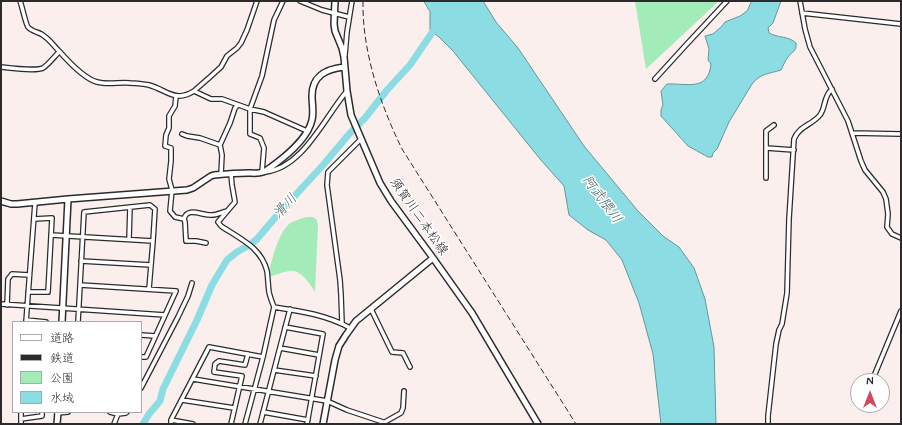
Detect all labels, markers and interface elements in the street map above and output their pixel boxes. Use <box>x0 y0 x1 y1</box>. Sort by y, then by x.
water label: 阿武隈川 <box>577 173 625 227</box>
street label: 須賀川二本松線 <box>386 175 450 259</box>
water label: 滑川 <box>270 191 302 223</box>
legend <box>12 321 142 413</box>
text: 道路 <box>50 331 74 347</box>
text: 鉄道 <box>50 351 74 367</box>
text: 公園 <box>50 371 74 387</box>
north arrow <box>850 373 890 413</box>
text: N <box>866 375 874 389</box>
text: 水域 <box>50 391 74 407</box>

